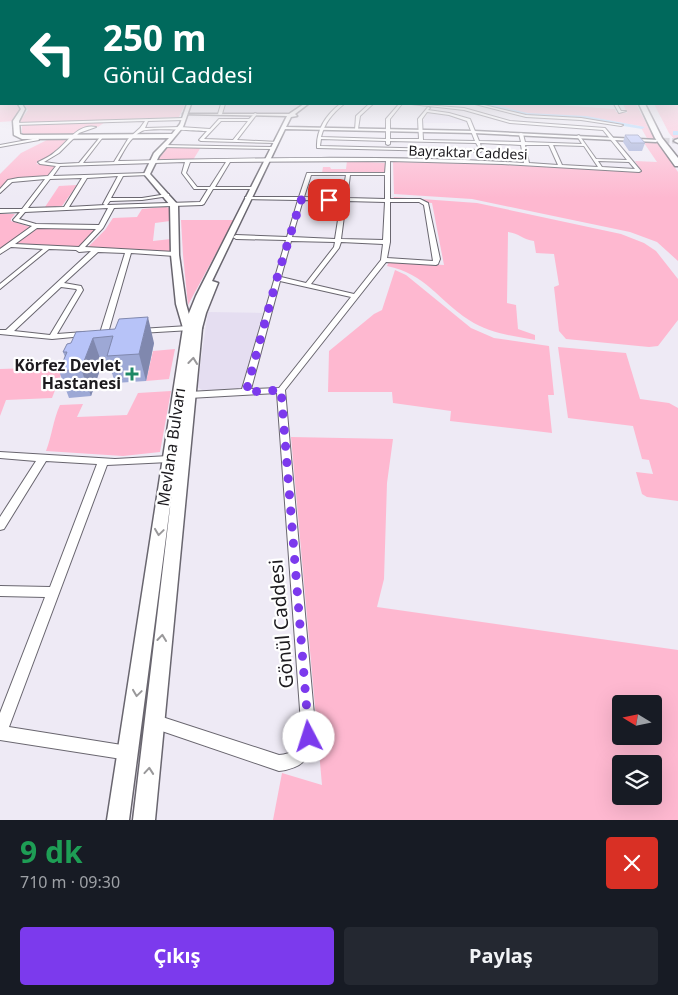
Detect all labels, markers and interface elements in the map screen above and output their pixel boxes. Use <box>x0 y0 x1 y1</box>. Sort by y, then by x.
text: 250 m <box>103 14 206 61</box>
icon: left <box>20 20 85 85</box>
text: Gönül Caddesi <box>103 59 253 89</box>
street label: Bayraktar Caddesi <box>408 140 528 164</box>
pin <box>308 179 350 221</box>
icon: arrive <box>315 186 343 214</box>
place label: Körfez Devlet Hastanesi <box>14 354 121 394</box>
one-way arrow <box>187 357 198 365</box>
marker: Körfez Devlet Hastanesi <box>125 367 139 381</box>
street label: Mevlana Bulvarı <box>152 386 190 508</box>
one-way arrow <box>154 529 165 537</box>
street label: Gönül Caddesi <box>262 558 300 690</box>
one-way arrow <box>157 634 168 642</box>
one-way arrow <box>132 689 142 698</box>
north arrow <box>612 695 662 745</box>
map controls <box>612 695 662 805</box>
position arrow <box>282 710 334 762</box>
button: layers <box>612 755 662 805</box>
one-way arrow <box>143 767 154 775</box>
text: 9 dk <box>20 831 83 872</box>
button: close <box>606 837 658 889</box>
text: 710 m · 09:30 <box>20 871 120 893</box>
button: Çıkış <box>20 927 334 985</box>
button: Paylaş <box>344 927 658 985</box>

